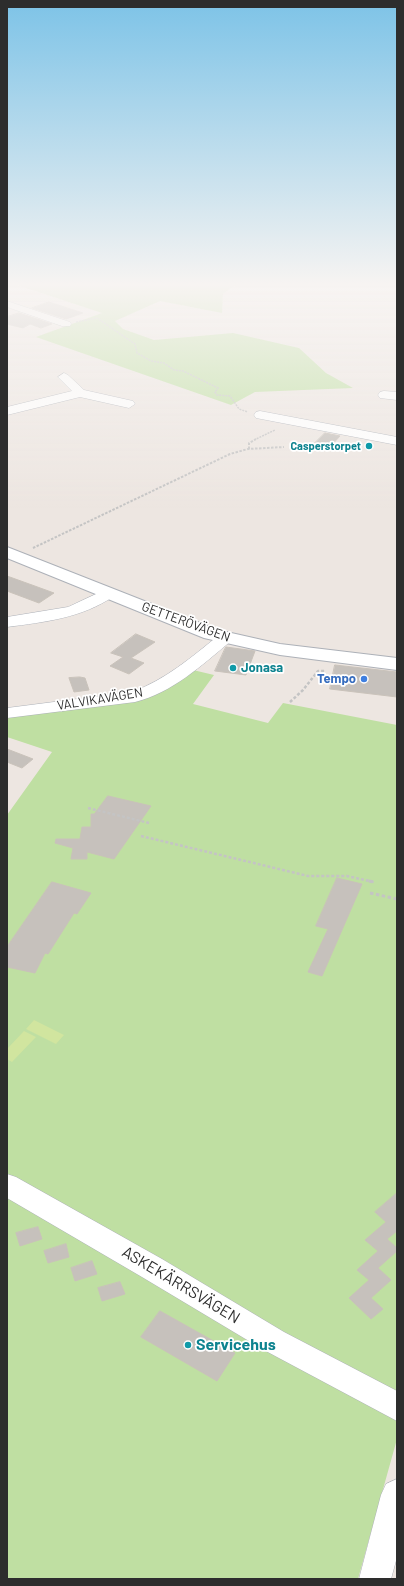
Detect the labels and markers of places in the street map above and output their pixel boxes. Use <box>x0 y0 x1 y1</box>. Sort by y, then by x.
place label: Casperstorpet <box>290 439 361 453</box>
marker: Casperstorpet <box>364 441 374 451</box>
place label: Jonasa <box>241 660 283 676</box>
marker: Jonasa <box>228 663 238 673</box>
place label: Tempo <box>317 671 356 687</box>
marker: Tempo <box>359 674 369 684</box>
place label: Servicehus <box>196 1335 276 1355</box>
marker: Servicehus <box>183 1340 193 1350</box>

